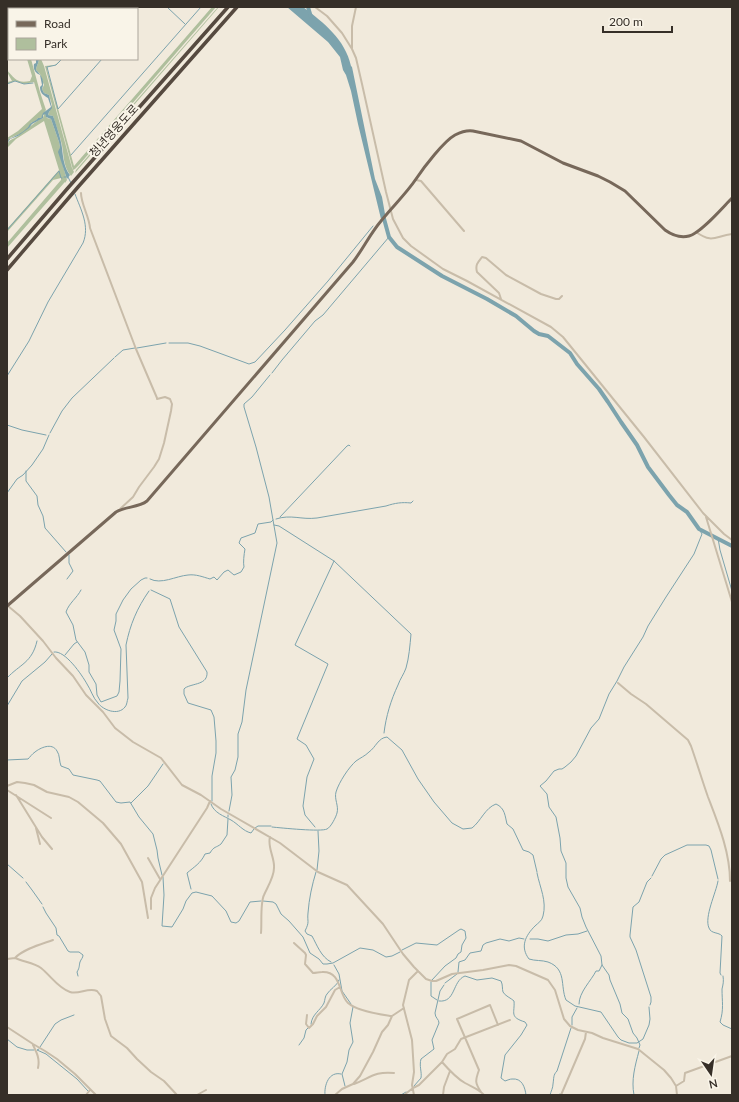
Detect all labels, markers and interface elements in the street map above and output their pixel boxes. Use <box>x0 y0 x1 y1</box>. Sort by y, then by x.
legend <box>8 8 138 60</box>
scale bar <box>603 8 672 34</box>
text: 200 m <box>609 14 643 29</box>
text: Road <box>44 16 71 31</box>
text: Park <box>44 36 68 51</box>
street label: 청년영웅도로 <box>86 101 141 160</box>
north arrow <box>691 1054 731 1094</box>
text: N <box>708 1077 719 1092</box>

